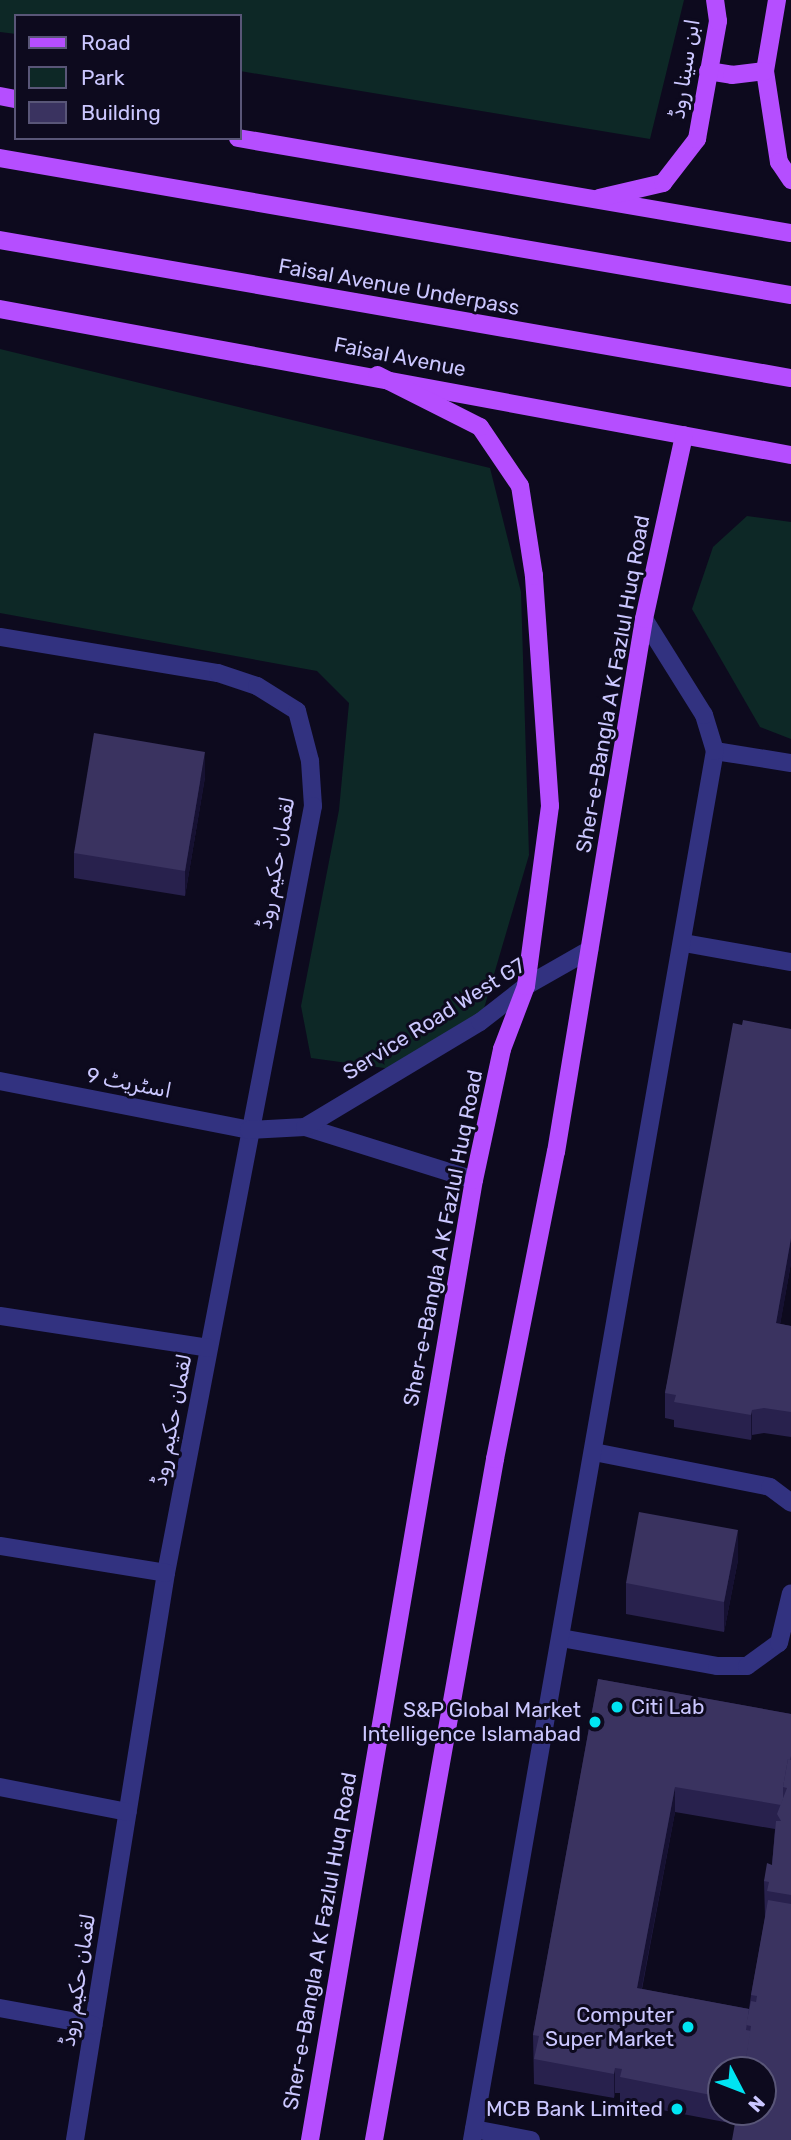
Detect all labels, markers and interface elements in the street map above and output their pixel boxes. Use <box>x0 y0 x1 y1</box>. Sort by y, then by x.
legend <box>14 14 242 140</box>
street label: ابن سینا روڈ <box>665 17 705 121</box>
text: Road <box>81 30 131 55</box>
text: Park <box>81 65 125 90</box>
text: Building <box>81 100 161 125</box>
street label: Faisal Avenue Underpass <box>276 253 522 321</box>
street label: Faisal Avenue <box>332 332 468 382</box>
street label: Sher-e-Bangla A K Fazlul Huq Road <box>571 513 655 855</box>
street label: لقمان حکیم روڈ <box>252 795 300 931</box>
street label: Service Road West G7 <box>338 953 530 1085</box>
street label: اسٹریٹ 9 <box>84 1062 174 1104</box>
street label: Sher-e-Bangla A K Fazlul Huq Road <box>398 1067 488 1409</box>
street label: لقمان حکیم روڈ <box>147 1352 197 1488</box>
place label: Citi Lab <box>631 1694 704 1720</box>
place label: S&P Global Market Intelligence Islamabad <box>362 1697 581 1747</box>
marker: Citi Lab <box>609 1699 625 1715</box>
marker: S&P Global Market Intelligence Islamabad <box>587 1714 603 1730</box>
street label: Sher-e-Bangla A K Fazlul Huq Road <box>278 1770 362 2112</box>
street label: لقمان حکیم روڈ <box>55 1912 101 2048</box>
place label: Computer Super Market <box>544 2002 674 2052</box>
marker: Computer Super Market <box>680 2019 696 2035</box>
north arrow <box>707 2056 777 2126</box>
text: N <box>743 2091 770 2117</box>
place label: MCB Bank Limited <box>486 2096 663 2122</box>
marker: MCB Bank Limited <box>669 2101 685 2117</box>

